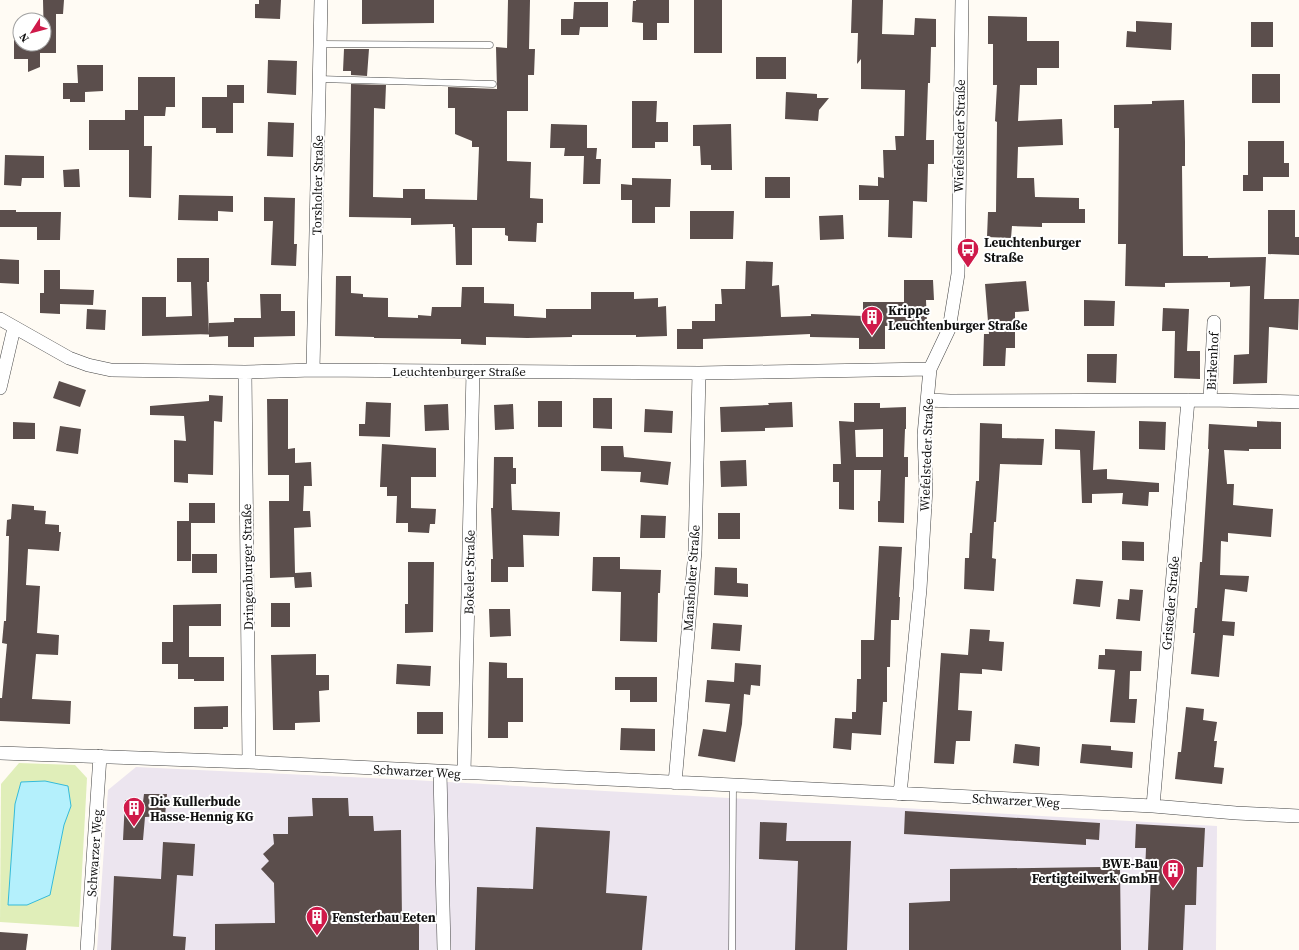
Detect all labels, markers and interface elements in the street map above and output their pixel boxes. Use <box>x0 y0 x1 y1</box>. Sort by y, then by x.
north arrow <box>12 12 52 52</box>
text: N <box>16 30 33 45</box>
street label: Wiefelsteder Straße <box>950 79 969 193</box>
street label: Torsholter Straße <box>308 134 327 235</box>
place label: Leuchtenburger Straße <box>984 234 1082 266</box>
bus stop icon: Leuchtenburger Straße <box>955 236 981 269</box>
place label: Krippe Leuchtenburger Straße <box>888 302 1028 334</box>
building icon: Krippe Leuchtenburger Straße <box>859 304 885 337</box>
street label: Birkenhof <box>1202 330 1223 391</box>
street label: Leuchtenburger Straße <box>392 363 526 380</box>
street label: Wiefelsteder Straße <box>916 398 937 512</box>
street label: Dringenburger Straße <box>238 503 257 630</box>
street label: Mansholter Straße <box>679 524 704 632</box>
street label: Bokeler Straße <box>460 529 479 614</box>
street label: Gristeder Straße <box>1158 555 1183 651</box>
street label: Schwarzer Weg <box>373 761 461 782</box>
street label: Schwarzer Weg <box>972 790 1060 811</box>
place label: Die Kullerbude Hasse-Hennig KG <box>150 793 254 825</box>
building icon: Die Kullerbude Hasse-Hennig KG <box>121 795 147 828</box>
street label: Schwarzer Weg <box>83 808 106 897</box>
place label: BWE-Bau Fertigteilwerk GmbH <box>1032 855 1158 887</box>
building icon: BWE-Bau Fertigteilwerk GmbH <box>1160 857 1186 890</box>
building icon: Fensterbau Eeten <box>304 904 330 937</box>
place label: Fensterbau Eeten <box>332 909 436 926</box>

